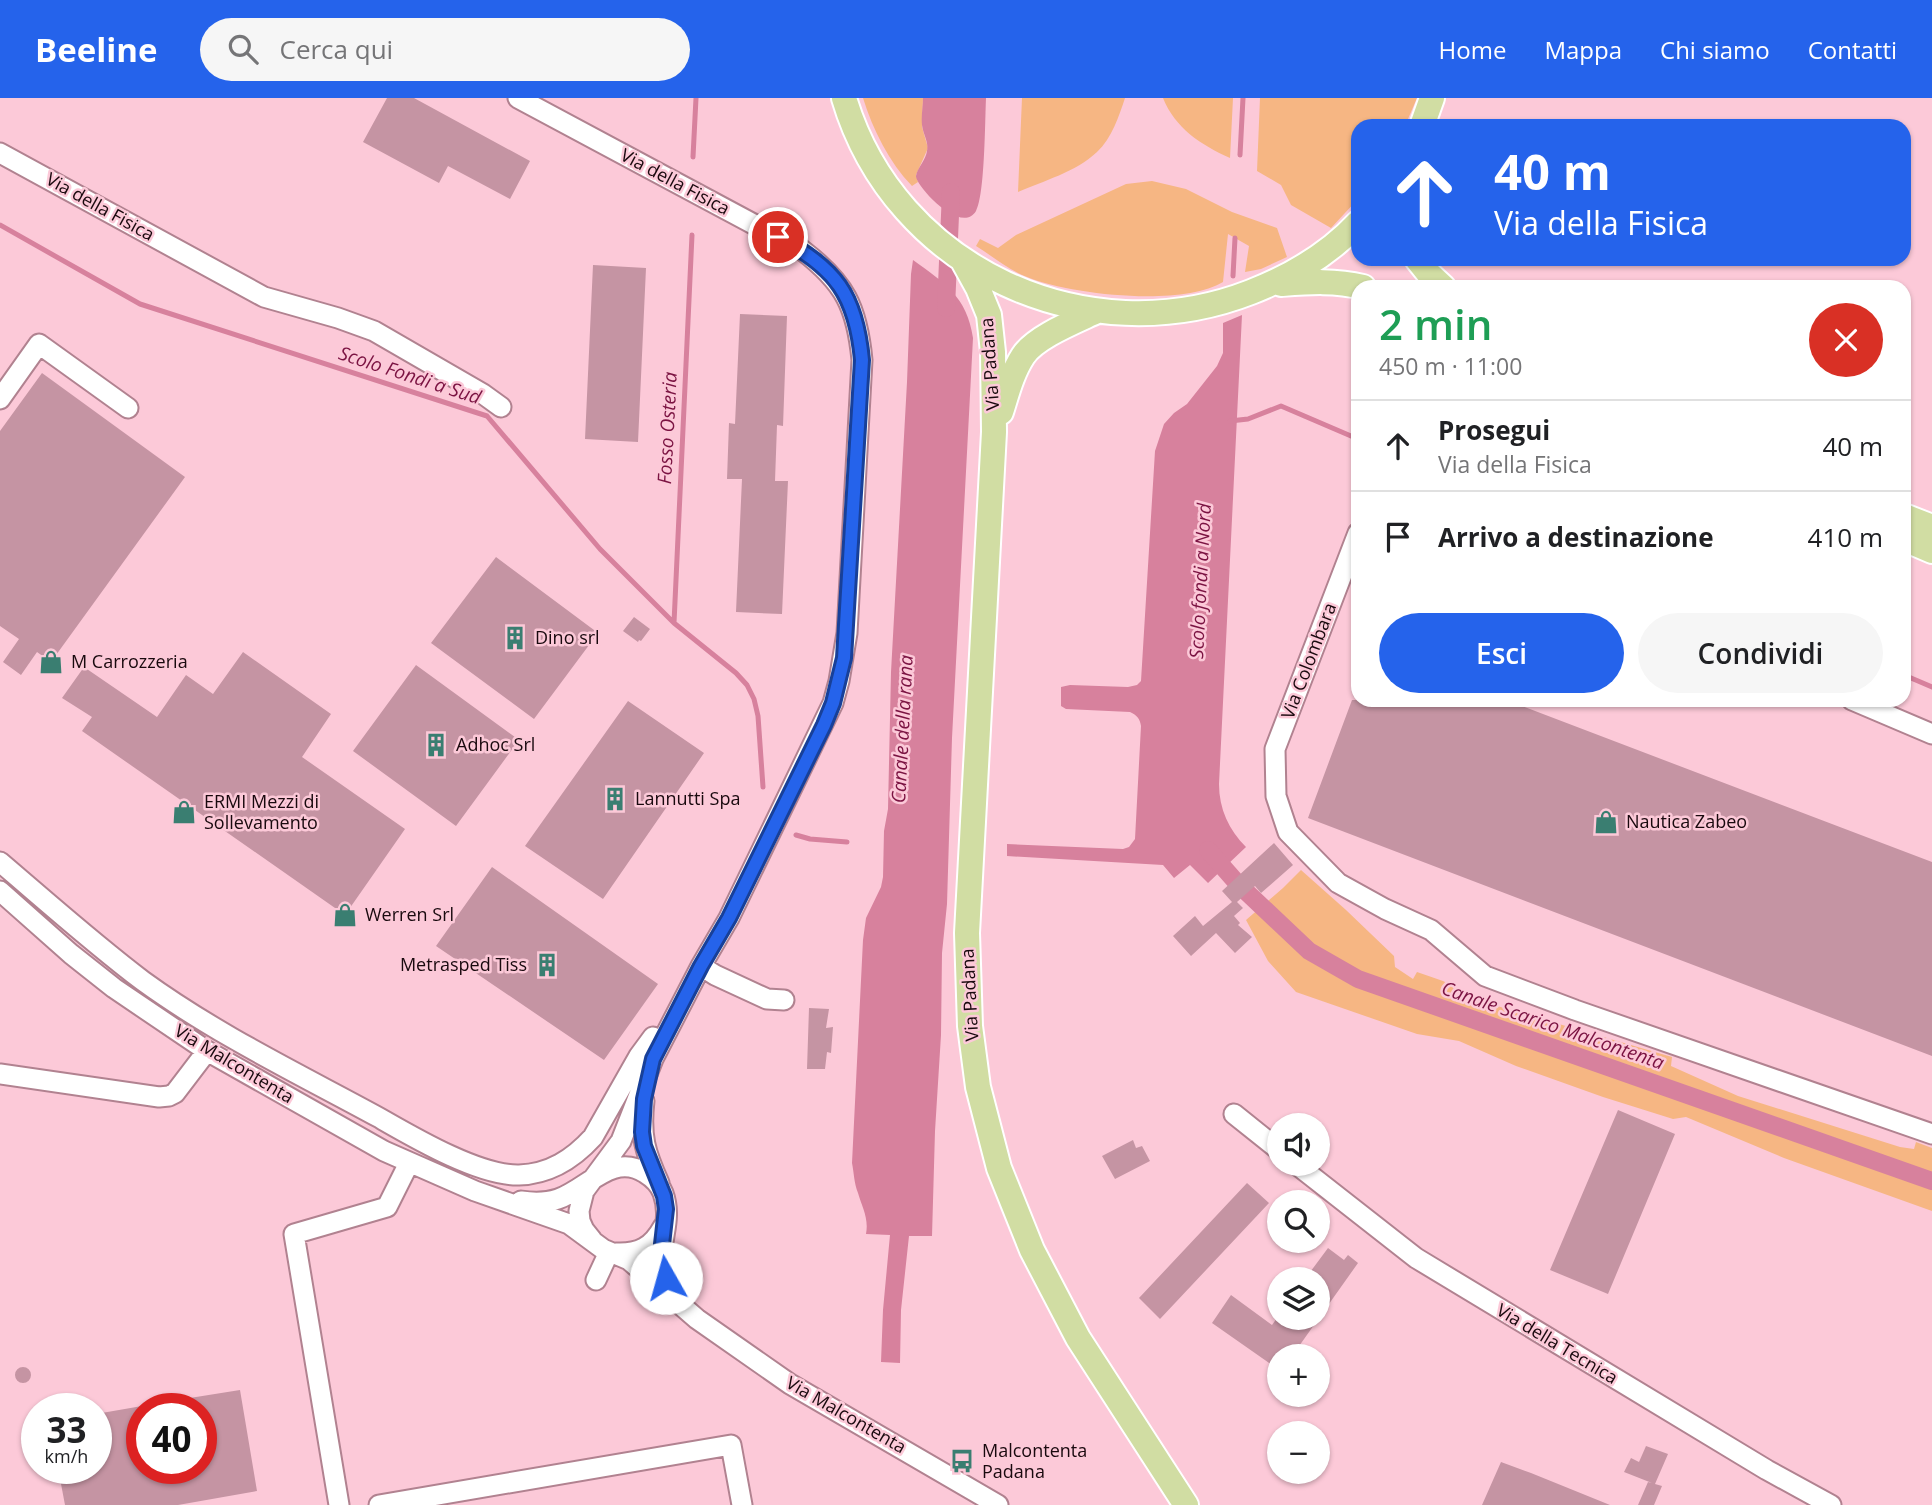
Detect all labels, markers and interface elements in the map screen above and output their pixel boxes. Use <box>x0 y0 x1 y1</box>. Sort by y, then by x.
search box <box>200 18 690 81</box>
text: Beeline <box>35 27 158 72</box>
icon: search <box>224 30 262 68</box>
text: Cerca qui <box>280 31 393 67</box>
text: Home <box>1439 33 1506 66</box>
text: Mappa <box>1544 33 1622 66</box>
text: Chi siamo <box>1660 33 1770 66</box>
text: Contatti <box>1808 33 1897 66</box>
text: 40 m <box>1494 138 1611 204</box>
street label: Via della Fisica <box>617 142 734 220</box>
icon: ahead <box>1379 147 1470 238</box>
street label: Via della Fisica <box>42 166 159 246</box>
text: Via della Fisica <box>1494 201 1708 244</box>
pin <box>748 207 808 267</box>
icon: arrive <box>759 218 797 256</box>
text: 2 min <box>1379 295 1492 352</box>
button: close <box>1809 303 1883 377</box>
street label: Via Padana <box>974 317 1004 411</box>
water label: Scolo Fondi a Sud <box>336 340 485 411</box>
text: 450 m · 11:00 <box>1379 350 1522 382</box>
water label: Fosso Osteria <box>651 371 683 485</box>
text: Prosegui <box>1438 412 1550 448</box>
icon: ahead <box>1379 427 1417 465</box>
text: 40 m <box>1822 428 1883 464</box>
text: Via della Fisica <box>1438 448 1592 480</box>
water label: Scolo fondi a Nord <box>1183 502 1217 659</box>
icon: arrive <box>1379 518 1417 556</box>
text: Arrivo a destinazione <box>1438 519 1714 555</box>
text: 410 m <box>1808 519 1883 555</box>
street label: Via Colombara <box>1275 599 1341 722</box>
button: Esci <box>1379 613 1624 693</box>
button: Condividi <box>1638 613 1883 693</box>
building icon: Dino srl <box>501 624 529 652</box>
place label: Dino srl <box>535 625 600 649</box>
shop icon: M Carrozzeria <box>37 648 65 676</box>
place label: M Carrozzeria <box>71 649 188 673</box>
water label: Canale della rana <box>885 654 919 804</box>
building icon: Adhoc Srl <box>422 731 450 759</box>
place label: Adhoc Srl <box>456 732 535 756</box>
building icon: Lannutti Spa <box>601 785 629 813</box>
place label: Lannutti Spa <box>635 786 740 810</box>
place label: ERMI Mezzi di Sollevamento <box>204 789 319 834</box>
shop icon: ERMI Mezzi di Sollevamento <box>170 798 198 826</box>
shop icon: Nautica Zabeo <box>1592 808 1620 836</box>
place label: Nautica Zabeo <box>1626 809 1747 833</box>
shop icon: Werren Srl <box>331 901 359 929</box>
place label: Werren Srl <box>365 902 454 926</box>
street label: Via Padana <box>955 948 983 1042</box>
building icon: Metrasped Tiss <box>533 951 561 979</box>
place label: Metrasped Tiss <box>400 952 527 976</box>
water label: Canale Scarico Malcontenta <box>1438 975 1668 1075</box>
street label: Via Malcontenta <box>170 1018 299 1108</box>
map controls <box>1267 1113 1330 1484</box>
button: sound <box>1267 1113 1330 1176</box>
button: search <box>1267 1190 1330 1253</box>
position arrow <box>629 1241 703 1315</box>
button: layers <box>1267 1267 1330 1330</box>
street label: Via della Tecnica <box>1492 1297 1623 1389</box>
button: + <box>1267 1344 1330 1407</box>
street label: Via Malcontenta <box>782 1370 911 1458</box>
speed limit sign: 40 <box>126 1393 217 1484</box>
text: 33 <box>46 1406 87 1453</box>
button: − <box>1267 1421 1330 1484</box>
place label: Malcontenta Padana <box>982 1438 1087 1483</box>
text: km/h <box>45 1444 88 1468</box>
bus stop icon: Malcontenta Padana <box>948 1447 976 1475</box>

